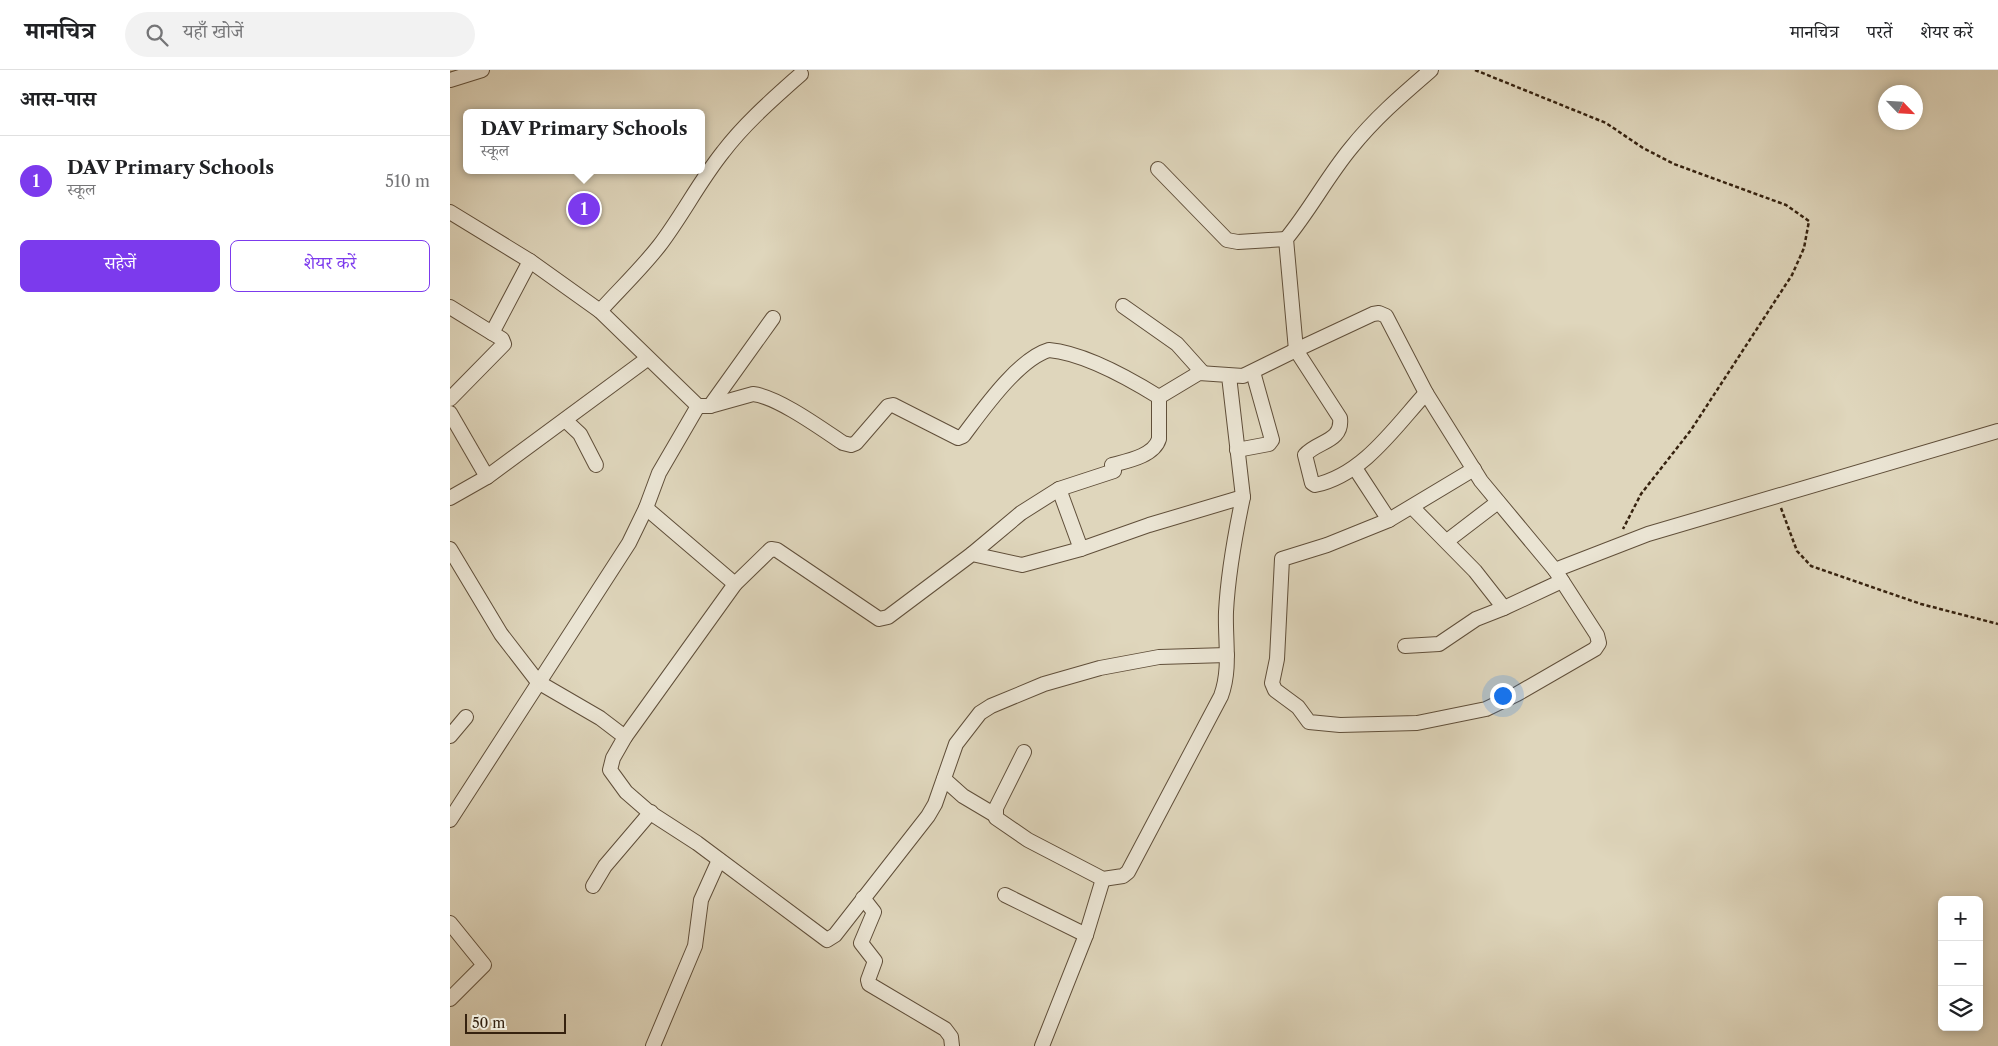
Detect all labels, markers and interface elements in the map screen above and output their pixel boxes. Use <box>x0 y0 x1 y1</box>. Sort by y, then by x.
search box <box>125 12 475 57</box>
text: मानचित्र <box>25 16 95 45</box>
text: यहाँ खोजें <box>183 20 244 43</box>
icon: search <box>143 21 171 49</box>
text: मानचित्र <box>1790 21 1839 43</box>
text: परतें <box>1867 21 1893 43</box>
text: शेयर करें <box>1921 21 1973 43</box>
north arrow <box>1878 85 1923 130</box>
text: आस-पास <box>20 86 96 111</box>
popup <box>463 109 705 174</box>
text: DAV Primary Schools <box>480 117 688 140</box>
text: स्कूल <box>480 140 509 160</box>
text: DAV Primary Schools <box>67 156 274 179</box>
text: 1 <box>32 171 40 191</box>
text: 510 m <box>385 171 430 191</box>
text: स्कूल <box>67 179 96 199</box>
pin: 1 <box>568 190 600 228</box>
button: सहेजें <box>20 240 220 292</box>
button: शेयर करें <box>230 240 430 292</box>
your location <box>1490 683 1516 709</box>
map controls <box>1938 896 1983 1031</box>
button: + <box>1938 896 1983 941</box>
button: − <box>1938 941 1983 986</box>
button: layers <box>1938 986 1983 1031</box>
scale bar <box>465 1011 566 1034</box>
text: 50 m <box>472 1014 505 1032</box>

